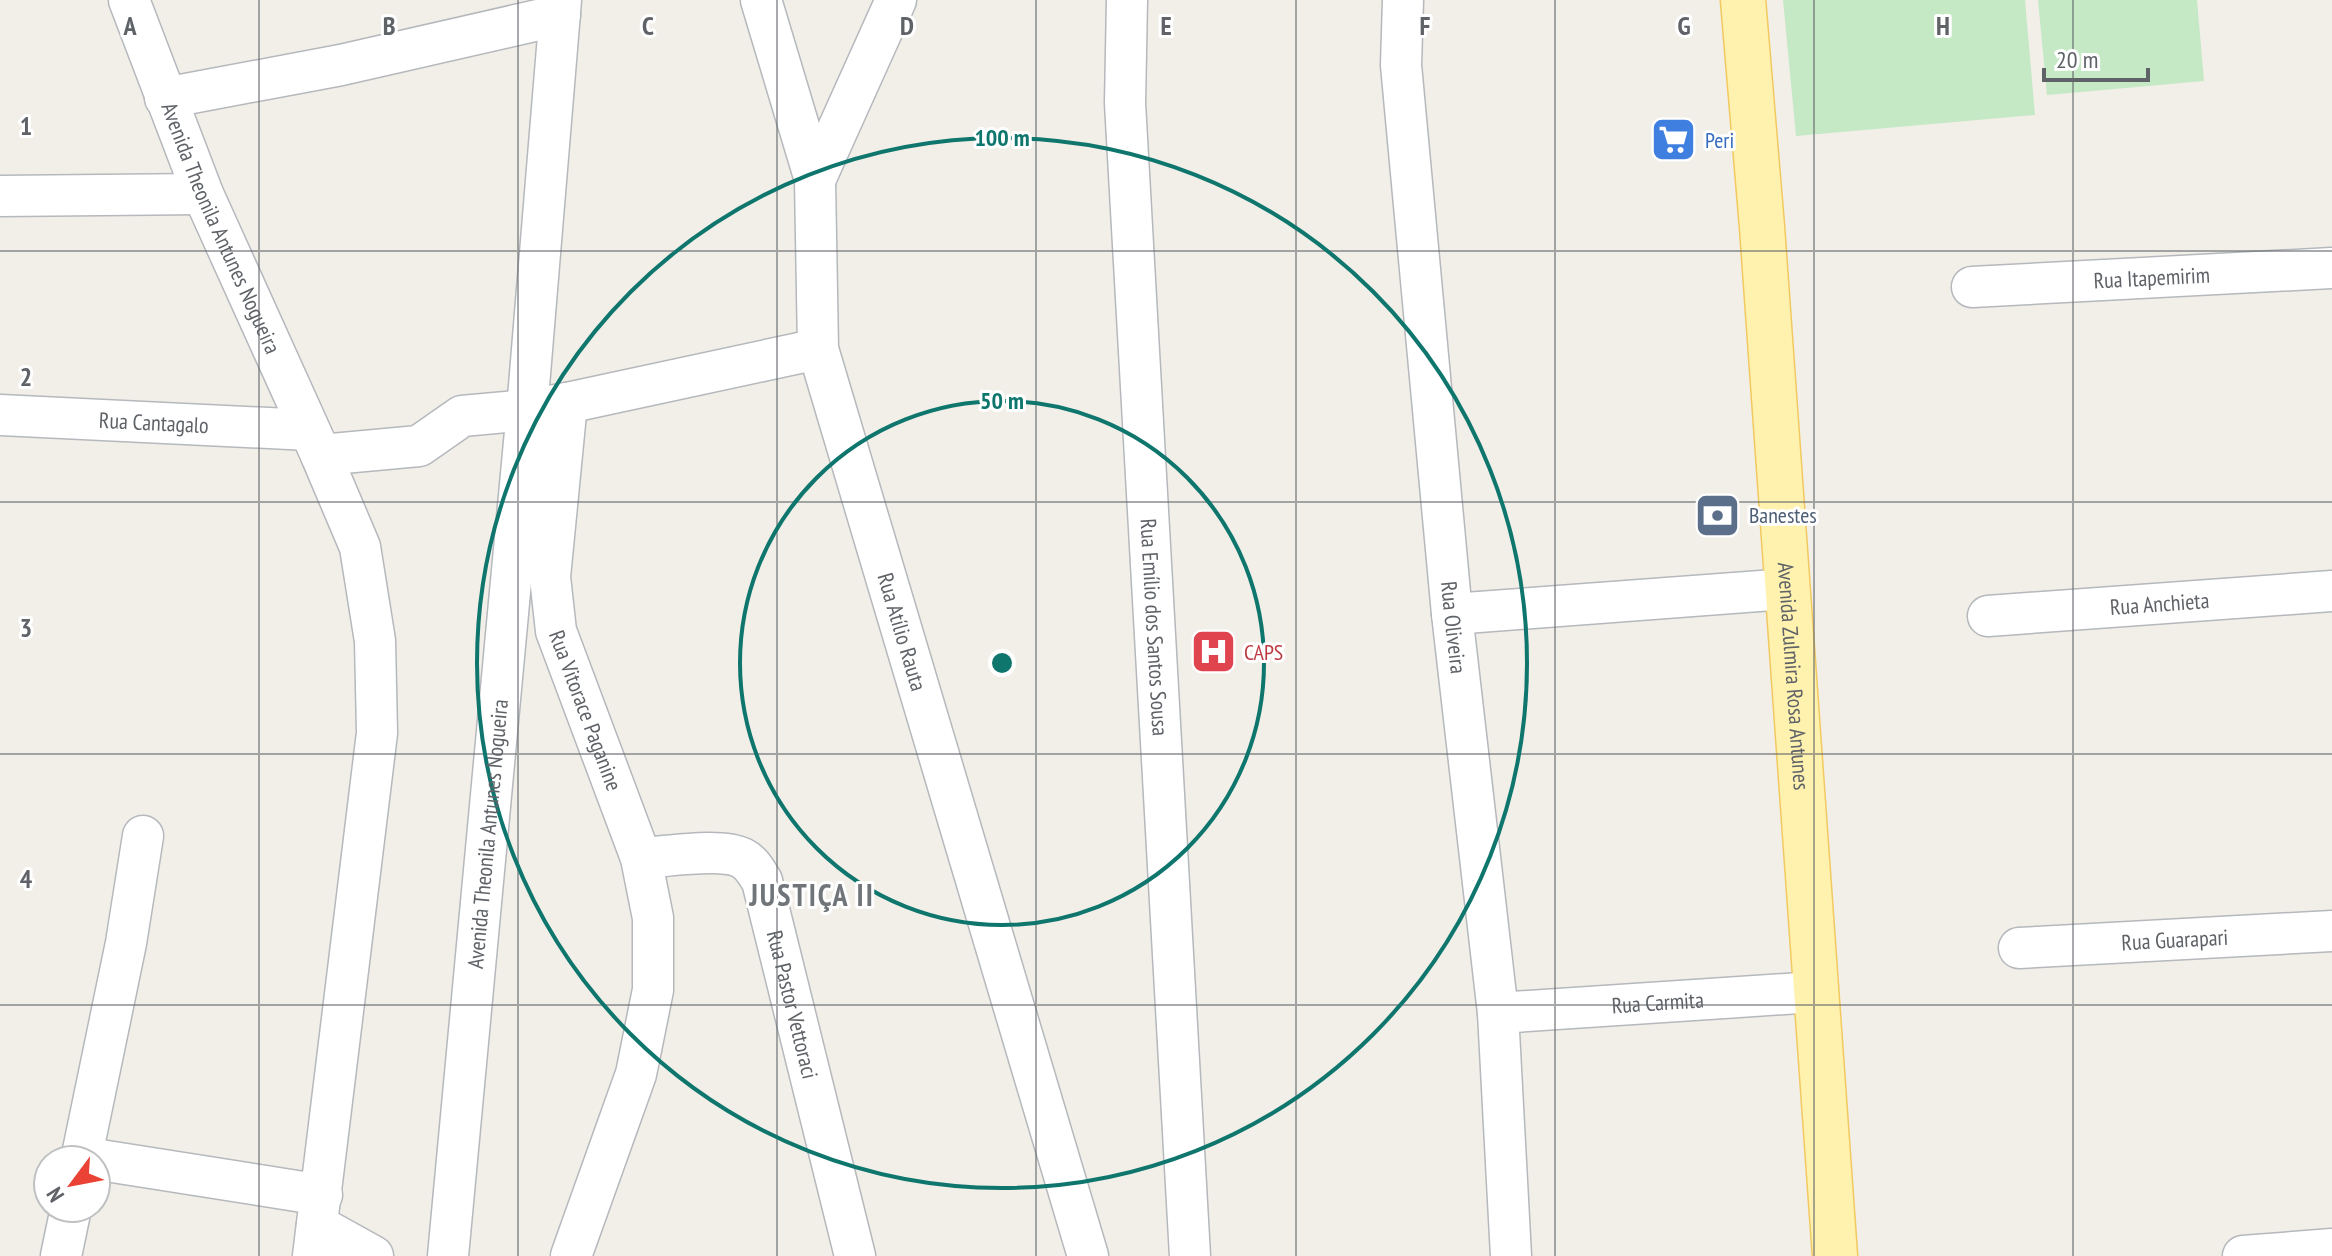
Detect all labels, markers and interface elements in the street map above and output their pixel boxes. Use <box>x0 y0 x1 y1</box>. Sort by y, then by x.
text: A <box>122 9 137 42</box>
text: B <box>383 9 396 42</box>
text: C <box>642 9 654 42</box>
text: D <box>900 9 914 42</box>
text: E <box>1160 9 1172 42</box>
text: F <box>1420 9 1431 42</box>
text: G <box>1677 9 1691 42</box>
text: H <box>1936 9 1950 42</box>
scale bar <box>2044 32 2148 82</box>
text: 20 m <box>2056 44 2098 75</box>
street label: Avenida Theonila Antunes Nogueira <box>155 99 287 358</box>
text: 1 <box>20 109 32 142</box>
supermarket icon: Peri <box>1650 116 1698 164</box>
text: 100 m <box>974 122 1030 153</box>
place label: Peri <box>1705 126 1734 154</box>
street label: Rua Itapemirim <box>2093 260 2211 295</box>
text: 2 <box>20 360 32 393</box>
text: 50 m <box>980 385 1024 416</box>
street label: Rua Cantagalo <box>98 406 209 439</box>
bank icon: Banestes <box>1694 491 1742 539</box>
place label: Banestes <box>1749 501 1817 529</box>
street label: Rua Emílio dos Santos Sousa <box>1134 518 1175 737</box>
street label: Avenida Zulmira Rosa Antunes <box>1772 561 1816 791</box>
street label: Rua Atílio Rauta <box>871 569 933 694</box>
street label: Rua Oliveira <box>1435 580 1473 675</box>
street label: Rua Anchieta <box>2109 586 2210 621</box>
text: 3 <box>20 611 32 644</box>
street label: Rua Vitorace Paganine <box>543 626 629 795</box>
hospital icon: CAPS <box>1189 628 1237 676</box>
place label: CAPS <box>1244 638 1283 666</box>
centre of rings <box>988 649 1016 677</box>
street label: Avenida Theonila Antunes Nogueira <box>461 698 514 970</box>
text: 4 <box>20 862 33 895</box>
district label: JUSTIÇA II <box>748 875 875 914</box>
street label: Rua Guarapari <box>2121 923 2229 956</box>
street label: Rua Pastor Vettoraci <box>761 927 825 1082</box>
street label: Rua Carmita <box>1611 985 1705 1019</box>
north arrow <box>32 1144 112 1224</box>
text: N <box>40 1182 70 1207</box>

